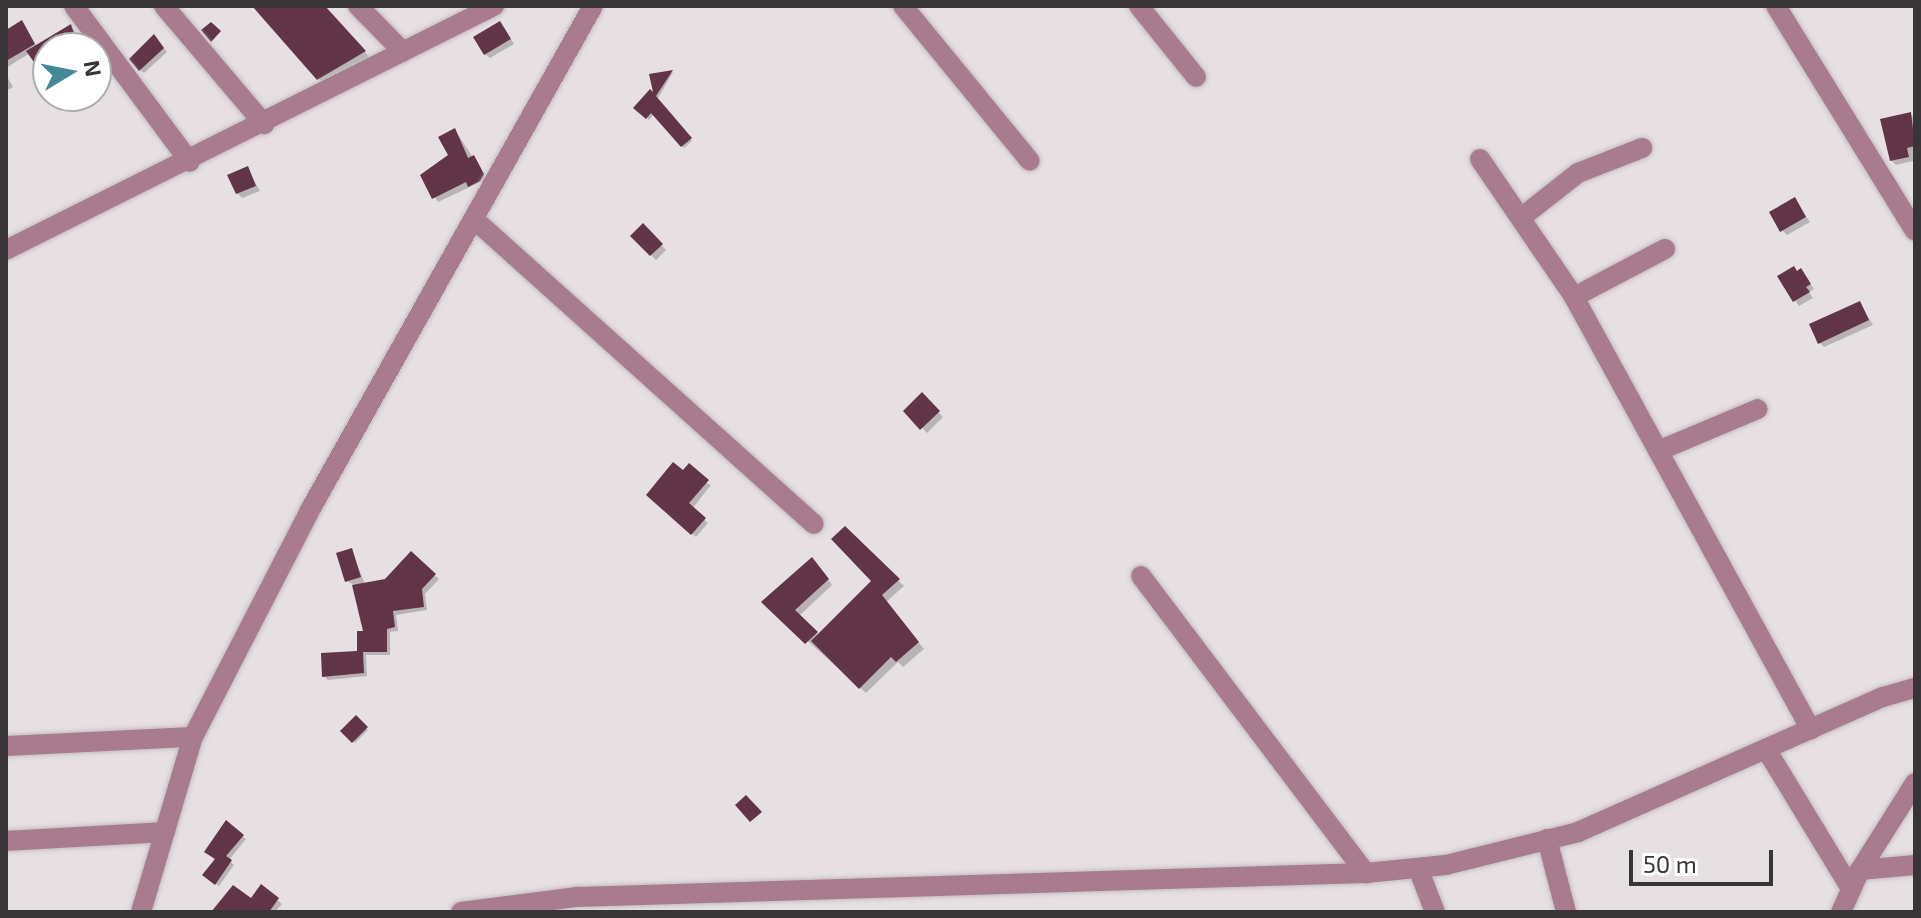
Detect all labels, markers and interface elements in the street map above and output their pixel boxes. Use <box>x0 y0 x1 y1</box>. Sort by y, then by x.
north arrow <box>32 32 112 112</box>
text: N <box>79 58 108 78</box>
scale bar <box>1633 834 1777 884</box>
text: 50 m <box>1643 849 1697 878</box>

